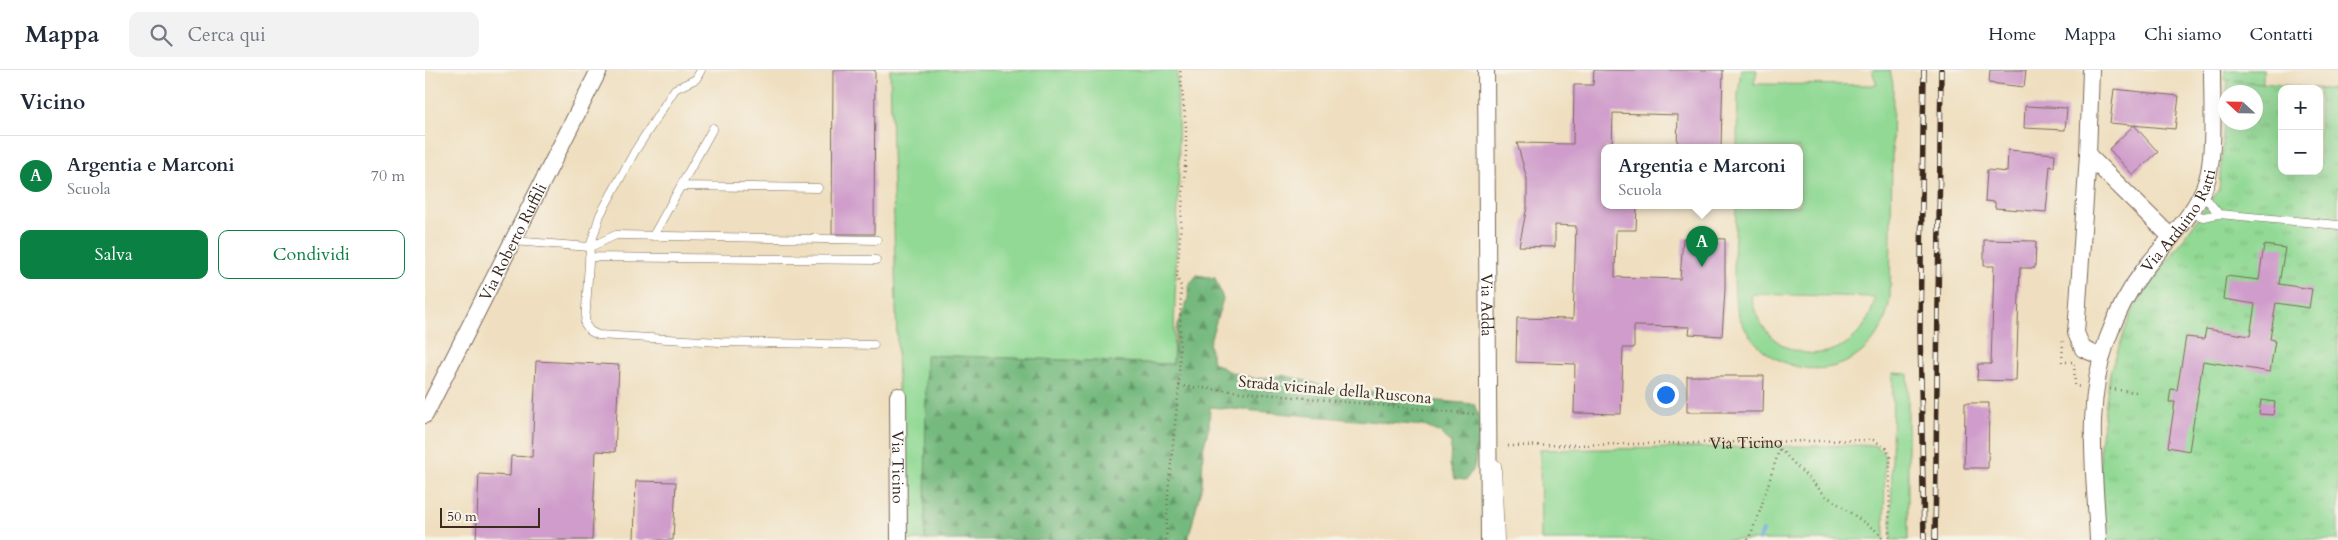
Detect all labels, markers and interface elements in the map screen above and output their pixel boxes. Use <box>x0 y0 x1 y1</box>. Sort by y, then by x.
search box <box>129 12 479 57</box>
text: Mappa <box>25 18 99 51</box>
icon: search <box>147 21 175 49</box>
text: Cerca qui <box>187 22 265 48</box>
text: Home <box>1988 22 2036 47</box>
text: Mappa <box>2064 22 2116 47</box>
text: Chi siamo <box>2144 22 2221 47</box>
text: Contatti <box>2249 22 2313 47</box>
north arrow <box>2218 85 2263 130</box>
map controls <box>2278 85 2323 175</box>
button: + <box>2278 85 2323 130</box>
text: Vicino <box>20 88 85 117</box>
button: − <box>2278 130 2323 175</box>
popup <box>1601 144 1803 209</box>
text: Argentia e Marconi <box>67 152 235 178</box>
text: Argentia e Marconi <box>1618 153 1786 179</box>
text: A <box>30 165 42 187</box>
text: 70 m <box>371 165 405 187</box>
street label: Via Arduino Ratti <box>2136 167 2221 277</box>
text: Scuola <box>67 178 111 200</box>
street label: Via Roberto Ruffili <box>474 179 552 305</box>
text: Scuola <box>1618 179 1662 201</box>
pin: A <box>1686 226 1718 267</box>
button: Salva <box>20 230 208 279</box>
button: Condividi <box>218 230 405 279</box>
street label: Via Adda <box>1475 274 1498 337</box>
street label: Strada vicinale della Ruscona <box>1237 371 1433 409</box>
your location <box>1653 382 1679 408</box>
street label: Via Ticino <box>886 430 909 504</box>
street label: Via Ticino <box>1709 431 1783 455</box>
scale bar <box>440 505 540 528</box>
text: 50 m <box>447 507 477 526</box>

